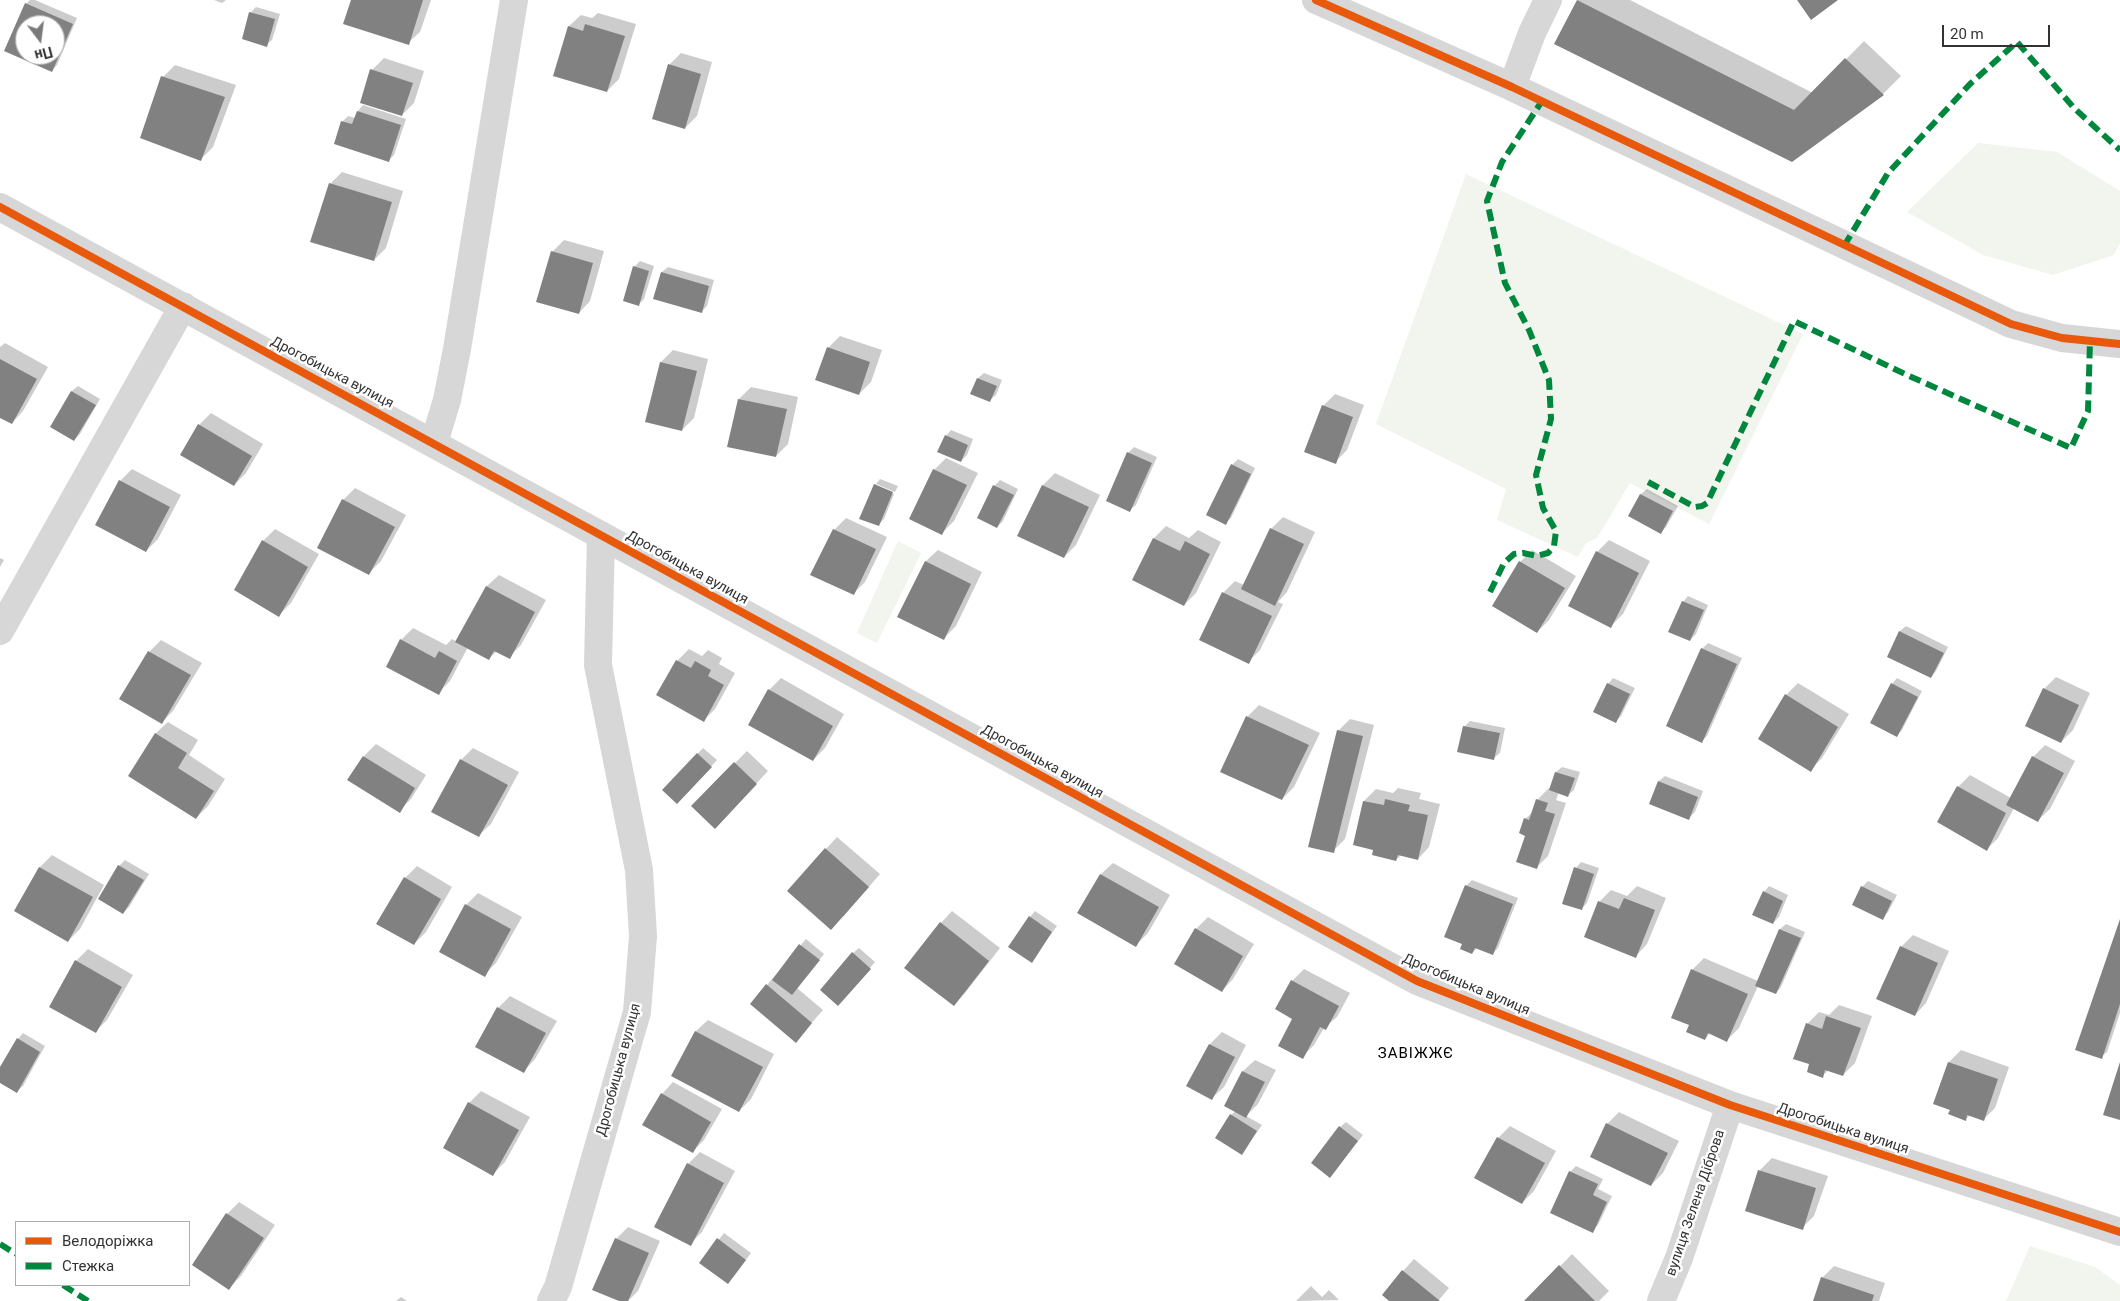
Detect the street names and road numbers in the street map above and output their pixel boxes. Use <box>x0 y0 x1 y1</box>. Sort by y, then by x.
street label: Дрогобицька вулиця <box>268 333 396 413</box>
street label: Дрогобицька вулиця <box>623 527 751 609</box>
street label: Дрогобицька вулиця <box>978 721 1106 803</box>
street label: Дрогобицька вулиця <box>1400 951 1532 1019</box>
street label: Дрогобицька вулиця <box>593 1002 645 1138</box>
street label: Дрогобицька вулиця <box>1775 1100 1911 1158</box>
street label: вулиця Зелена Діброва <box>1663 1128 1729 1278</box>

